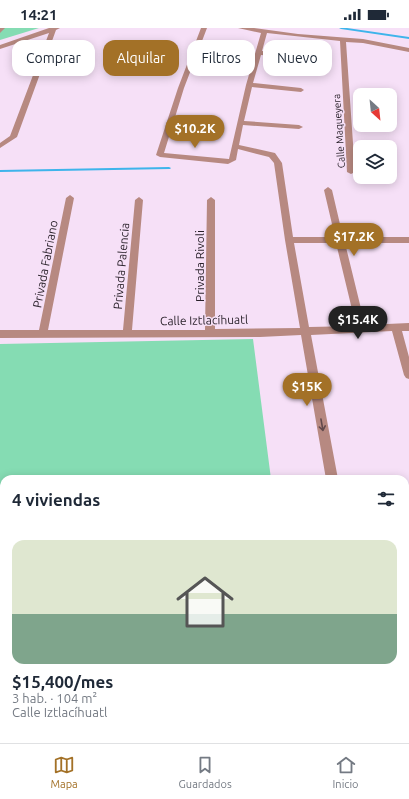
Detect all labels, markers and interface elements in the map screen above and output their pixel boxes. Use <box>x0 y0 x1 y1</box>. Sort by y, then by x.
text: 14:21 <box>20 6 58 23</box>
chip: Comprar <box>12 40 95 76</box>
chip: Alquilar <box>103 40 179 76</box>
chip: Filtros <box>187 40 255 76</box>
chip: Nuevo <box>263 40 332 76</box>
north arrow <box>353 88 397 132</box>
map controls <box>353 88 397 184</box>
street label: Calle Maqueyera <box>331 93 347 169</box>
pin: $10.2K <box>162 115 228 149</box>
text: $10.2K <box>174 121 216 135</box>
button: layers <box>353 140 397 184</box>
street label: Privada Fabriano <box>30 219 60 309</box>
street label: Privada Palencia <box>111 222 131 310</box>
pin: $17.2K <box>321 223 387 257</box>
text: $17.2K <box>333 229 375 243</box>
street label: Privada Rivoli <box>193 230 206 302</box>
pin: $15.4K <box>325 306 391 340</box>
text: $15.4K <box>337 312 379 326</box>
street label: Calle Iztlacíhuatl <box>160 313 248 327</box>
pin: $15K <box>283 373 331 407</box>
text: $15K <box>292 379 322 393</box>
one-way arrow <box>318 418 326 431</box>
icon: filters <box>375 488 397 510</box>
text: 4 viviendas <box>12 490 100 509</box>
icon: home <box>169 566 241 638</box>
text: $15,400/mes <box>12 672 113 691</box>
text: 3 hab. · 104 m² <box>12 691 97 705</box>
text: Calle Iztlacíhuatl <box>12 705 107 719</box>
tab: Mapa <box>50 754 78 790</box>
tab: Guardados <box>179 754 232 790</box>
tab: Inicio <box>333 754 359 790</box>

